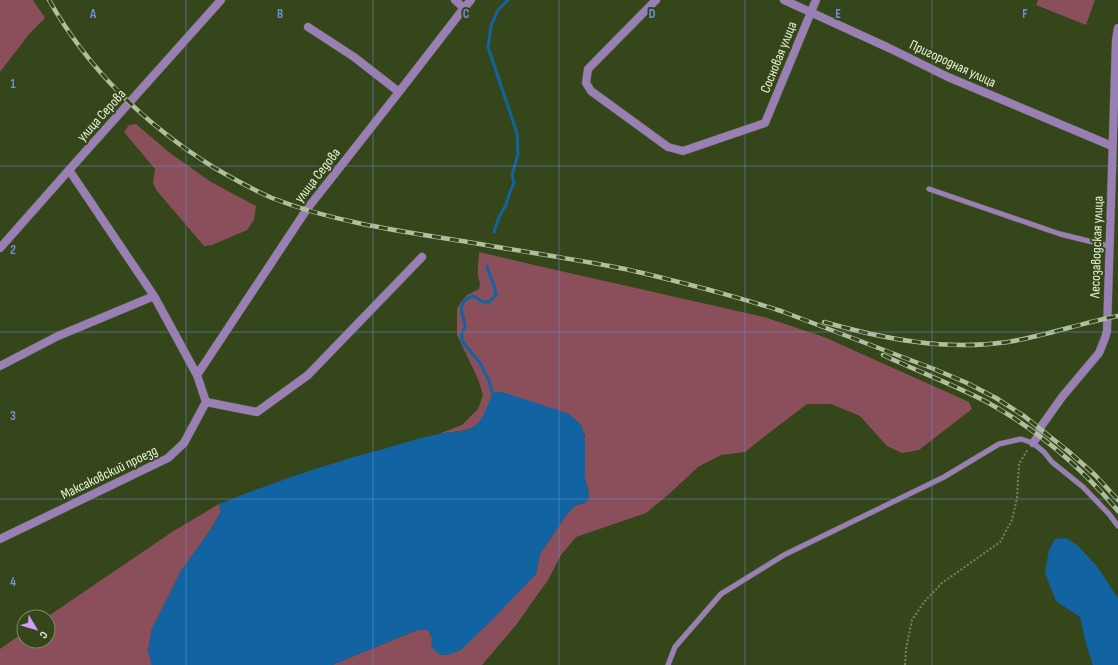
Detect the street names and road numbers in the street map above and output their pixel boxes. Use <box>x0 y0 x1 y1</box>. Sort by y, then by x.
street label: Сосновая улица <box>756 19 801 96</box>
street label: Пригородная улица <box>907 36 999 91</box>
street label: улица Серова <box>73 86 129 145</box>
street label: улица Седова <box>291 145 344 206</box>
street label: Лесозаводская улица <box>1086 196 1107 299</box>
street label: Максаковский проезд <box>58 442 160 503</box>

